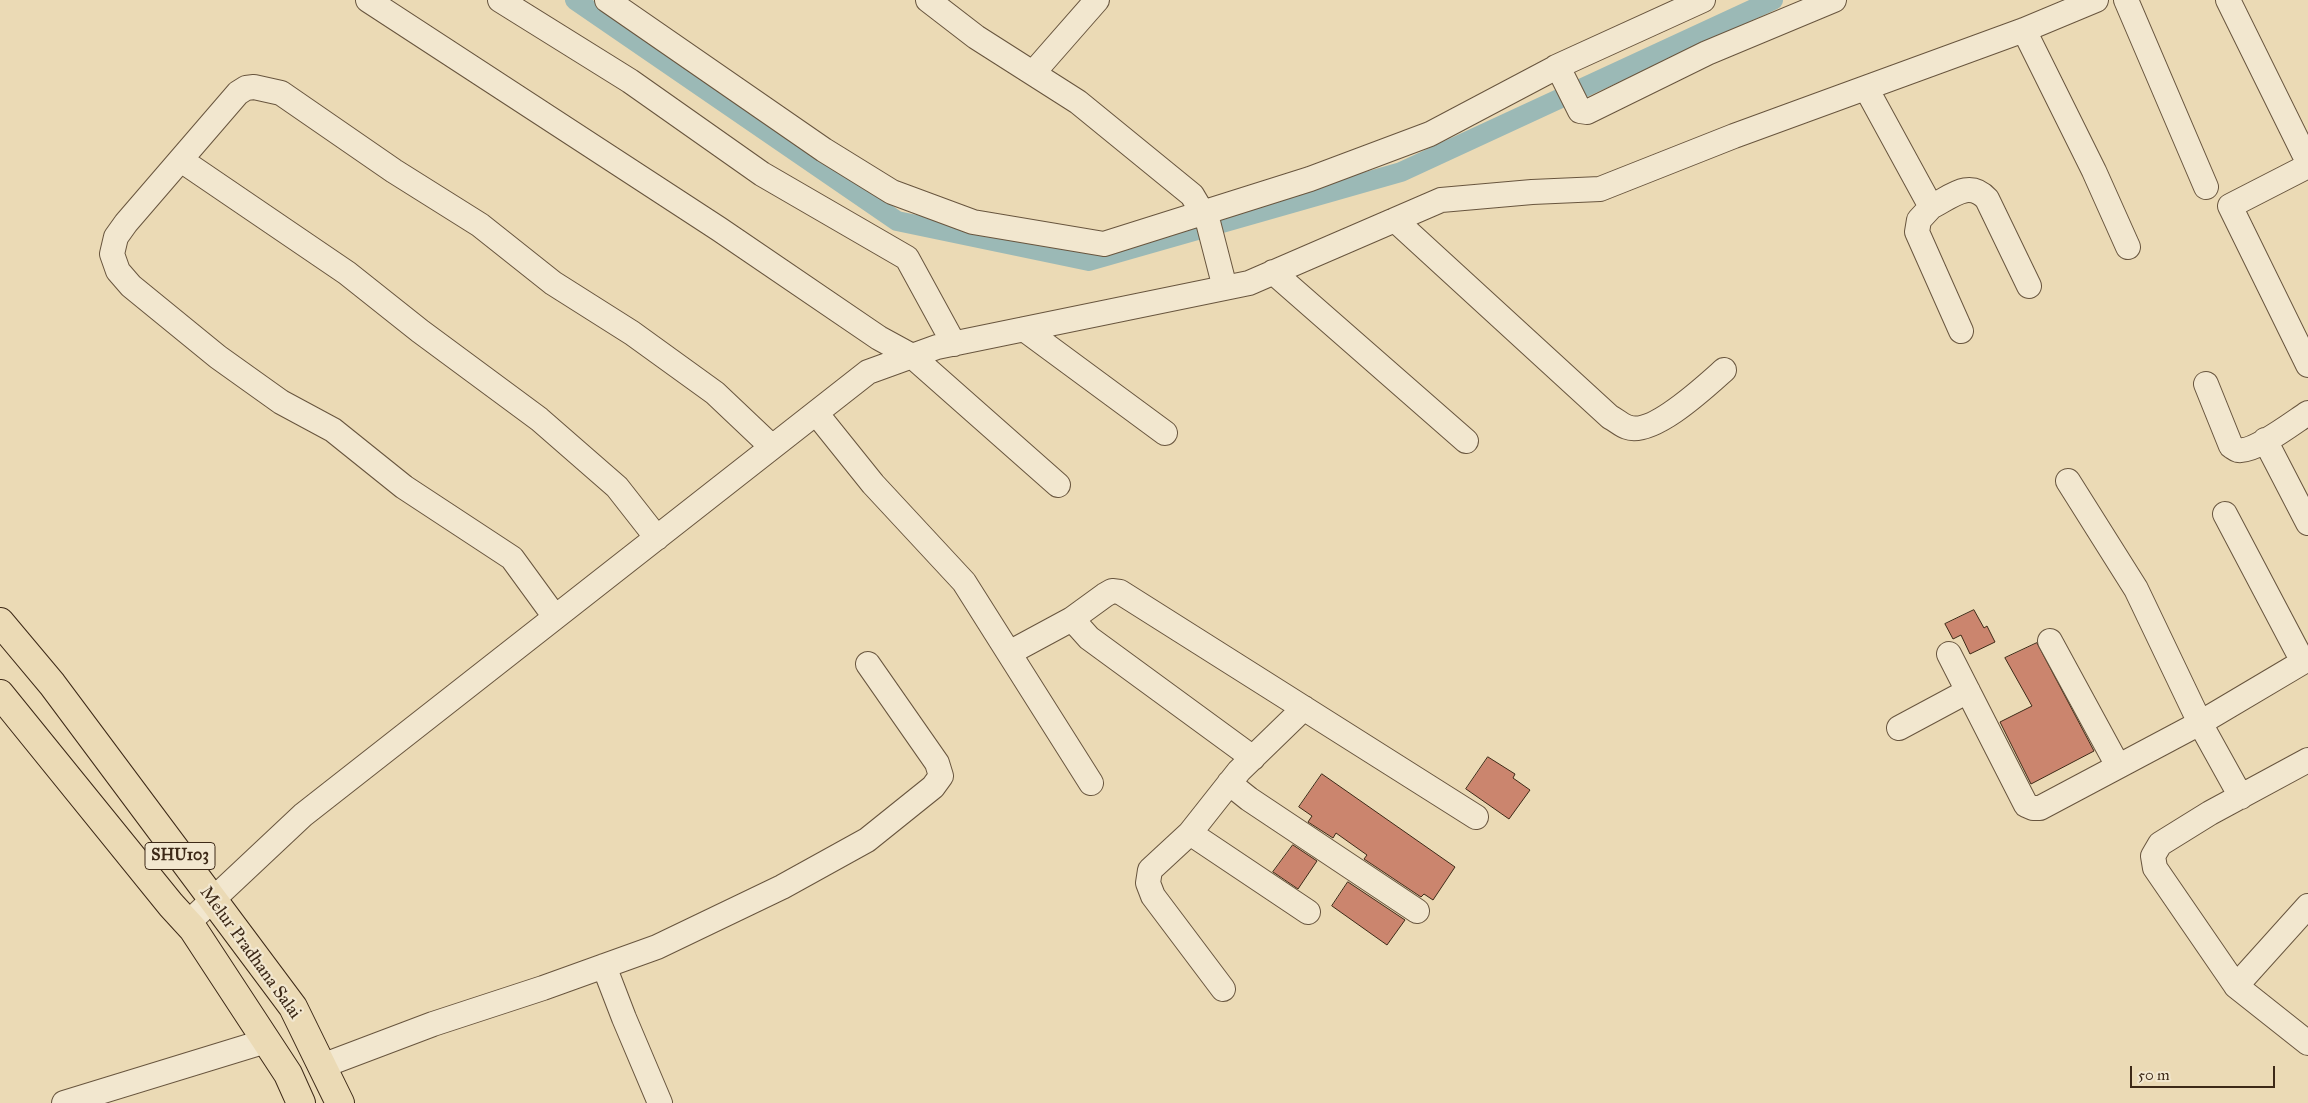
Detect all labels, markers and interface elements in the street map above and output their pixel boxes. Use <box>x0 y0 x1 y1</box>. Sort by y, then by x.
road number: SHU103 <box>145 842 215 869</box>
street label: Melur Pradhana Salai <box>195 882 305 1024</box>
scale bar <box>2133 1056 2278 1088</box>
text: 50 m <box>2138 1066 2170 1084</box>

